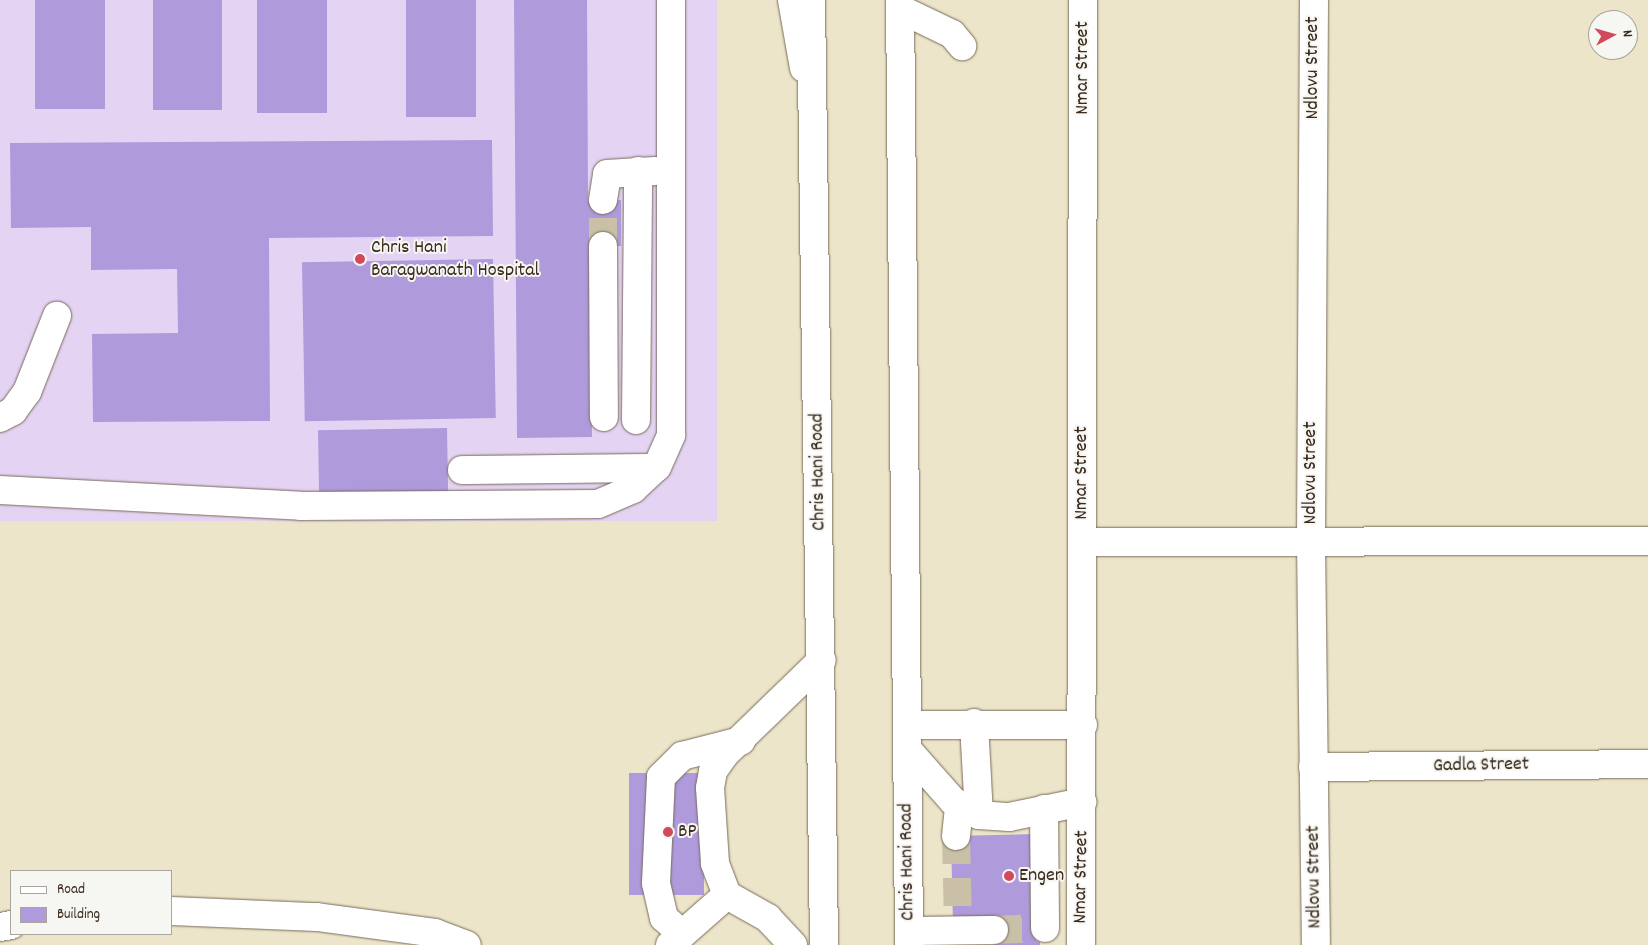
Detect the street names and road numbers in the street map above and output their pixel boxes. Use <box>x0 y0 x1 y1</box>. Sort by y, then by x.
street label: Ndlovu Street <box>1301 16 1325 120</box>
street label: Nmar Street <box>1071 21 1095 115</box>
street label: Chris Hani Road <box>806 413 832 531</box>
street label: Ndlovu Street <box>1299 421 1323 525</box>
street label: Nmar Street <box>1070 426 1094 520</box>
street label: Gadla Street <box>1433 753 1529 779</box>
street label: Chris Hani Road <box>895 803 921 921</box>
street label: Ndlovu Street <box>1302 825 1328 929</box>
street label: Nmar Street <box>1069 830 1095 924</box>

